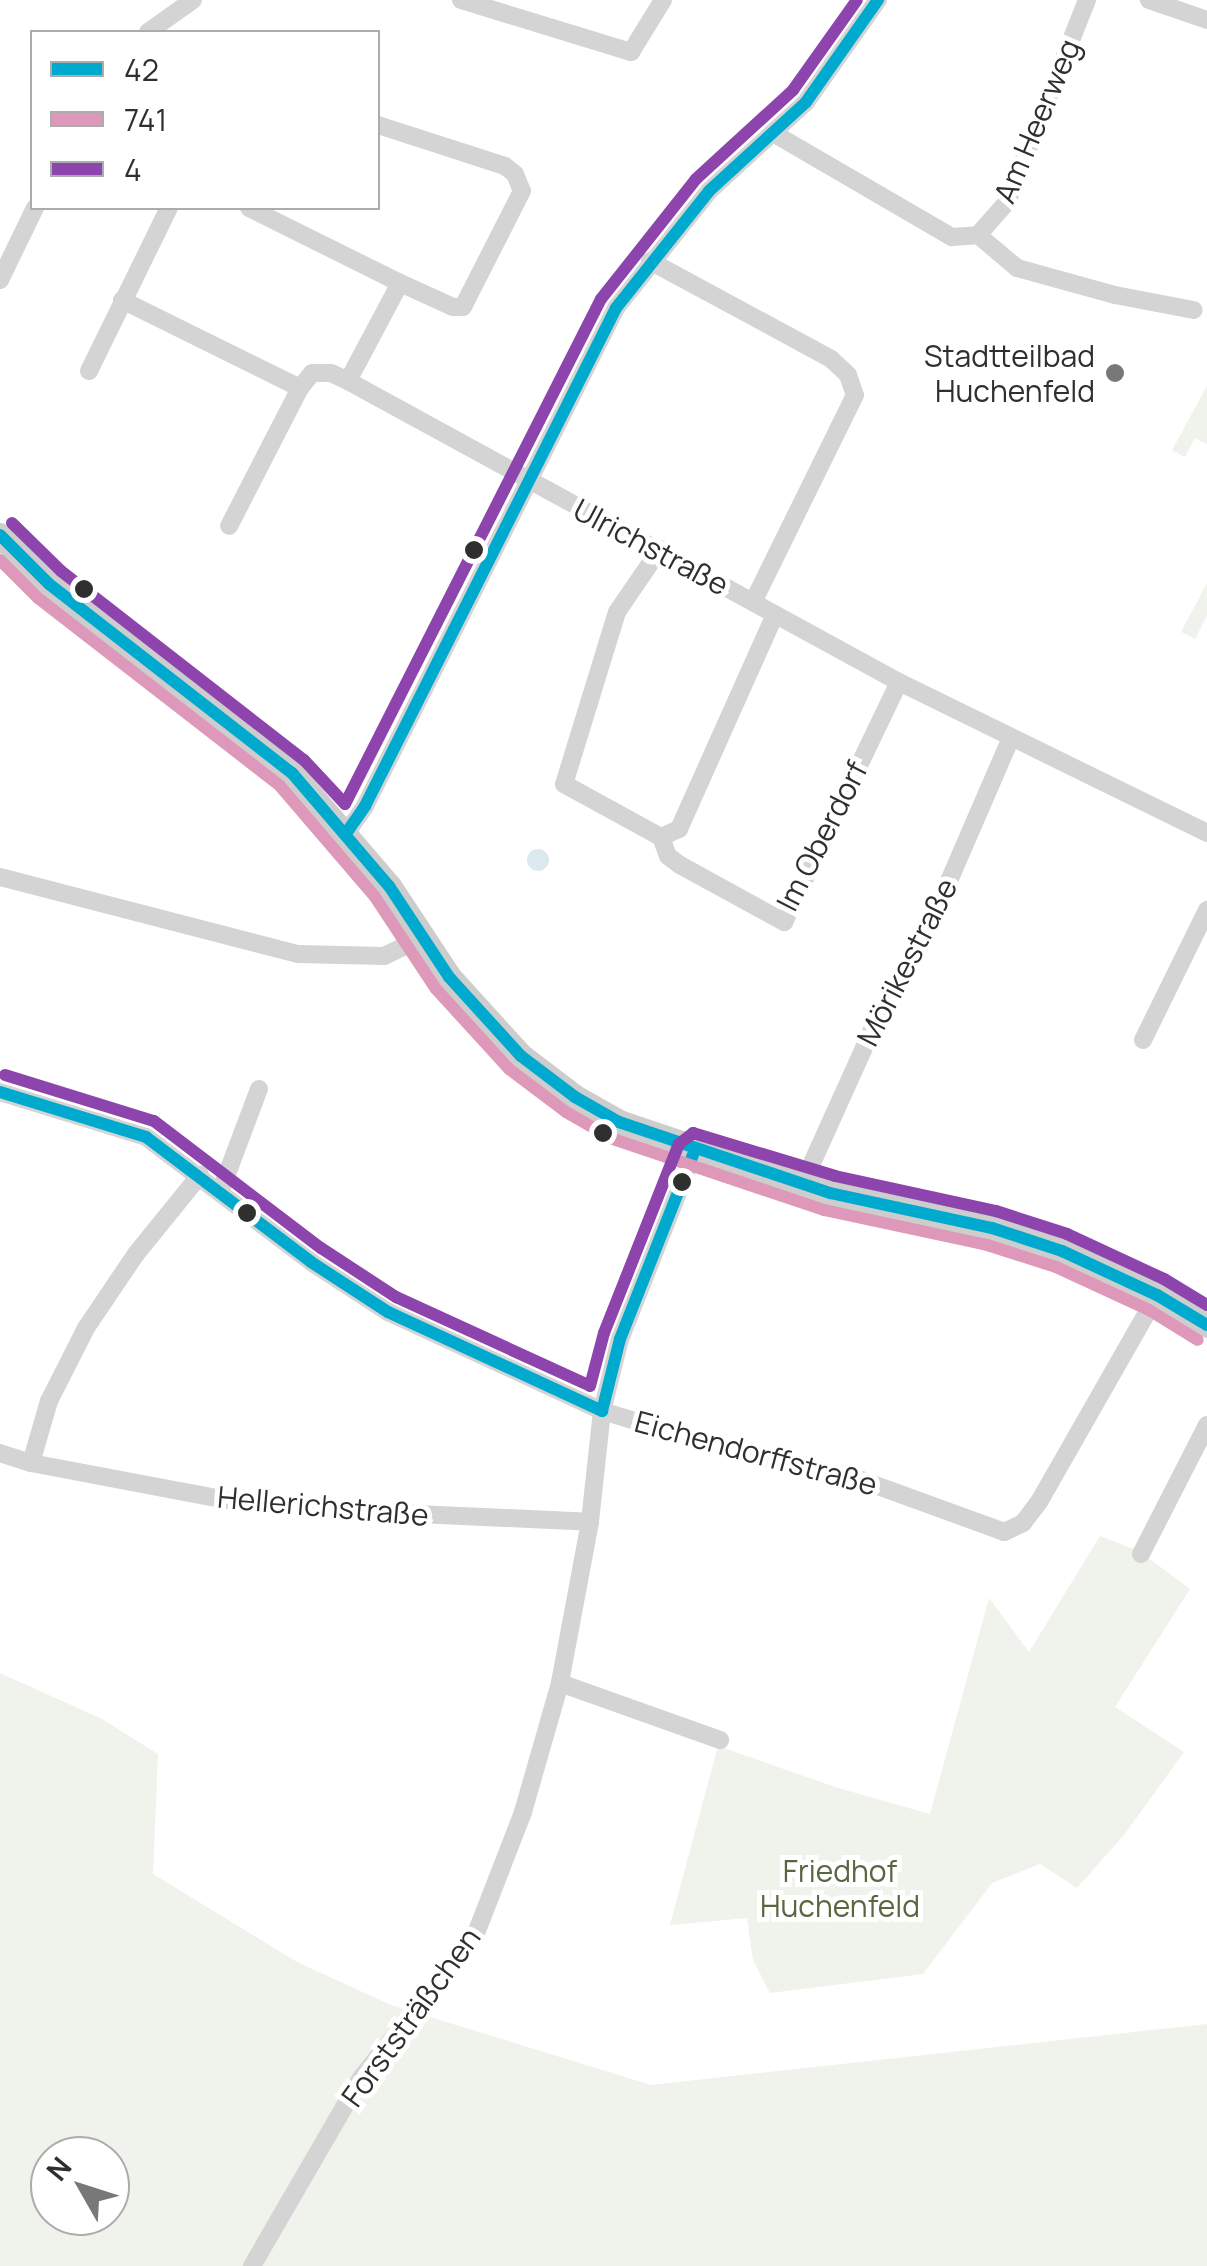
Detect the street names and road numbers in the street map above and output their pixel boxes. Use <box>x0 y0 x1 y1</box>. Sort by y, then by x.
street label: Am Heerweg <box>986 34 1088 208</box>
street label: Ulrichstraße <box>567 491 735 603</box>
street label: Im Oberdorf <box>769 755 875 917</box>
street label: Mörikestraße <box>849 872 965 1052</box>
street label: Eichendorffstraße <box>631 1403 881 1503</box>
street label: Hellerichstraße <box>216 1479 430 1533</box>
street label: Forststräßchen <box>334 1921 488 2113</box>

